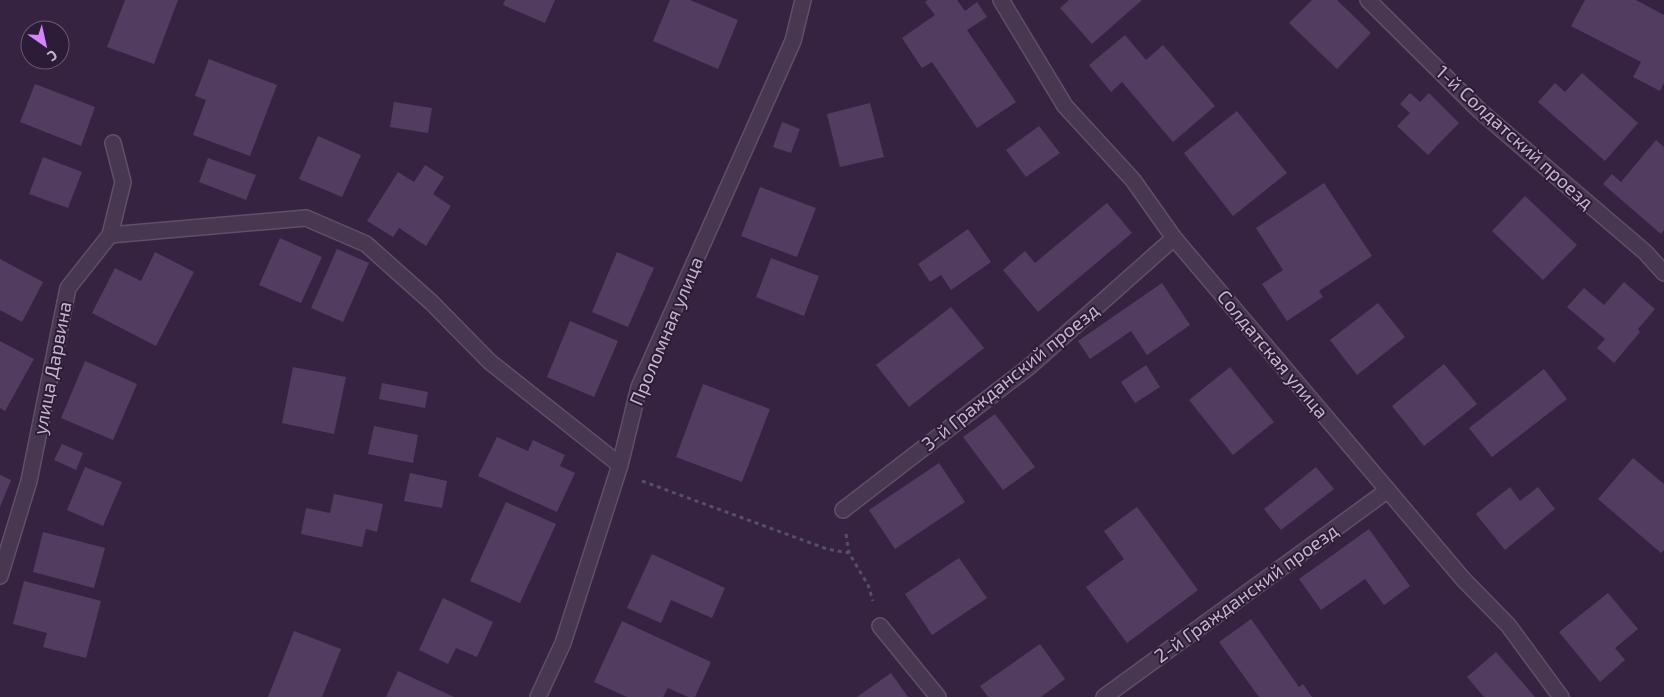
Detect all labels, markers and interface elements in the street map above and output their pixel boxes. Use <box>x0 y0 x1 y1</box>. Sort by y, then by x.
north arrow <box>20 20 70 70</box>
text: С <box>44 47 61 66</box>
street label: 1-й Солдатский проезд <box>1432 60 1599 213</box>
street label: Проломная улица <box>624 253 708 409</box>
street label: Солдатская улица <box>1212 285 1334 423</box>
street label: 3-й Гражданский проезд <box>916 298 1103 455</box>
street label: улица Дарвина <box>27 299 77 437</box>
street label: 2-й Гражданский проезд <box>1149 518 1342 667</box>

